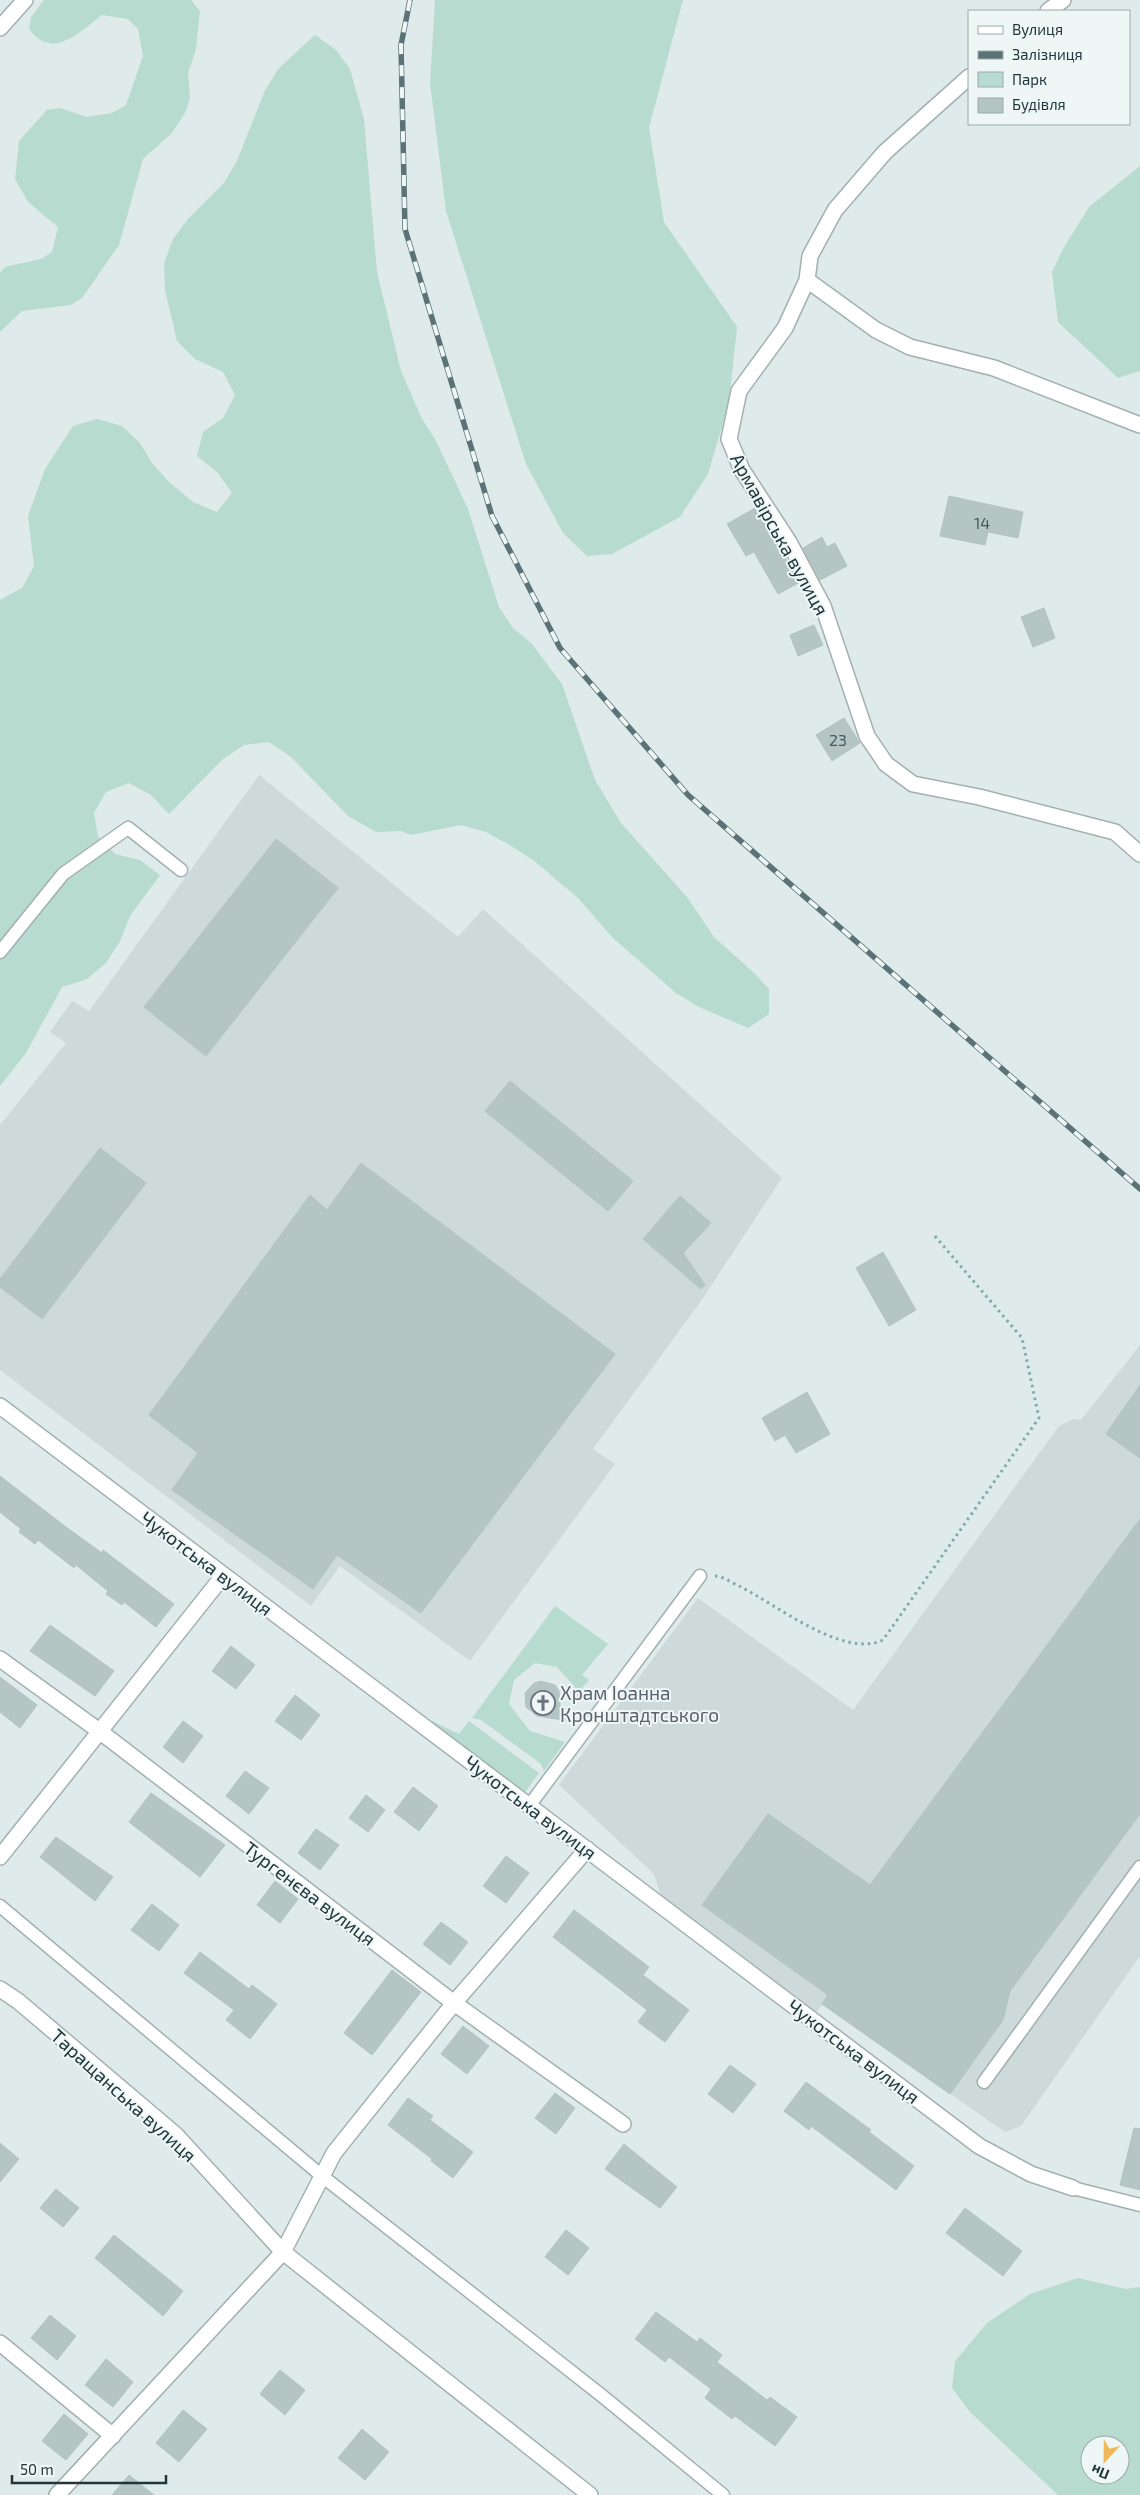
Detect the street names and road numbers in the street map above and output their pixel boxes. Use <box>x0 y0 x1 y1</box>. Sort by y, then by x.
street label: Армавірська вулиця <box>725 449 834 619</box>
street label: Чукотська вулиця <box>136 1506 278 1621</box>
street label: Чукотська вулиця <box>460 1750 602 1865</box>
street label: Тургенєва вулиця <box>239 1836 380 1951</box>
street label: Чукотська вулиця <box>783 1994 925 2109</box>
street label: Таращанська вулиця <box>46 2024 201 2167</box>

